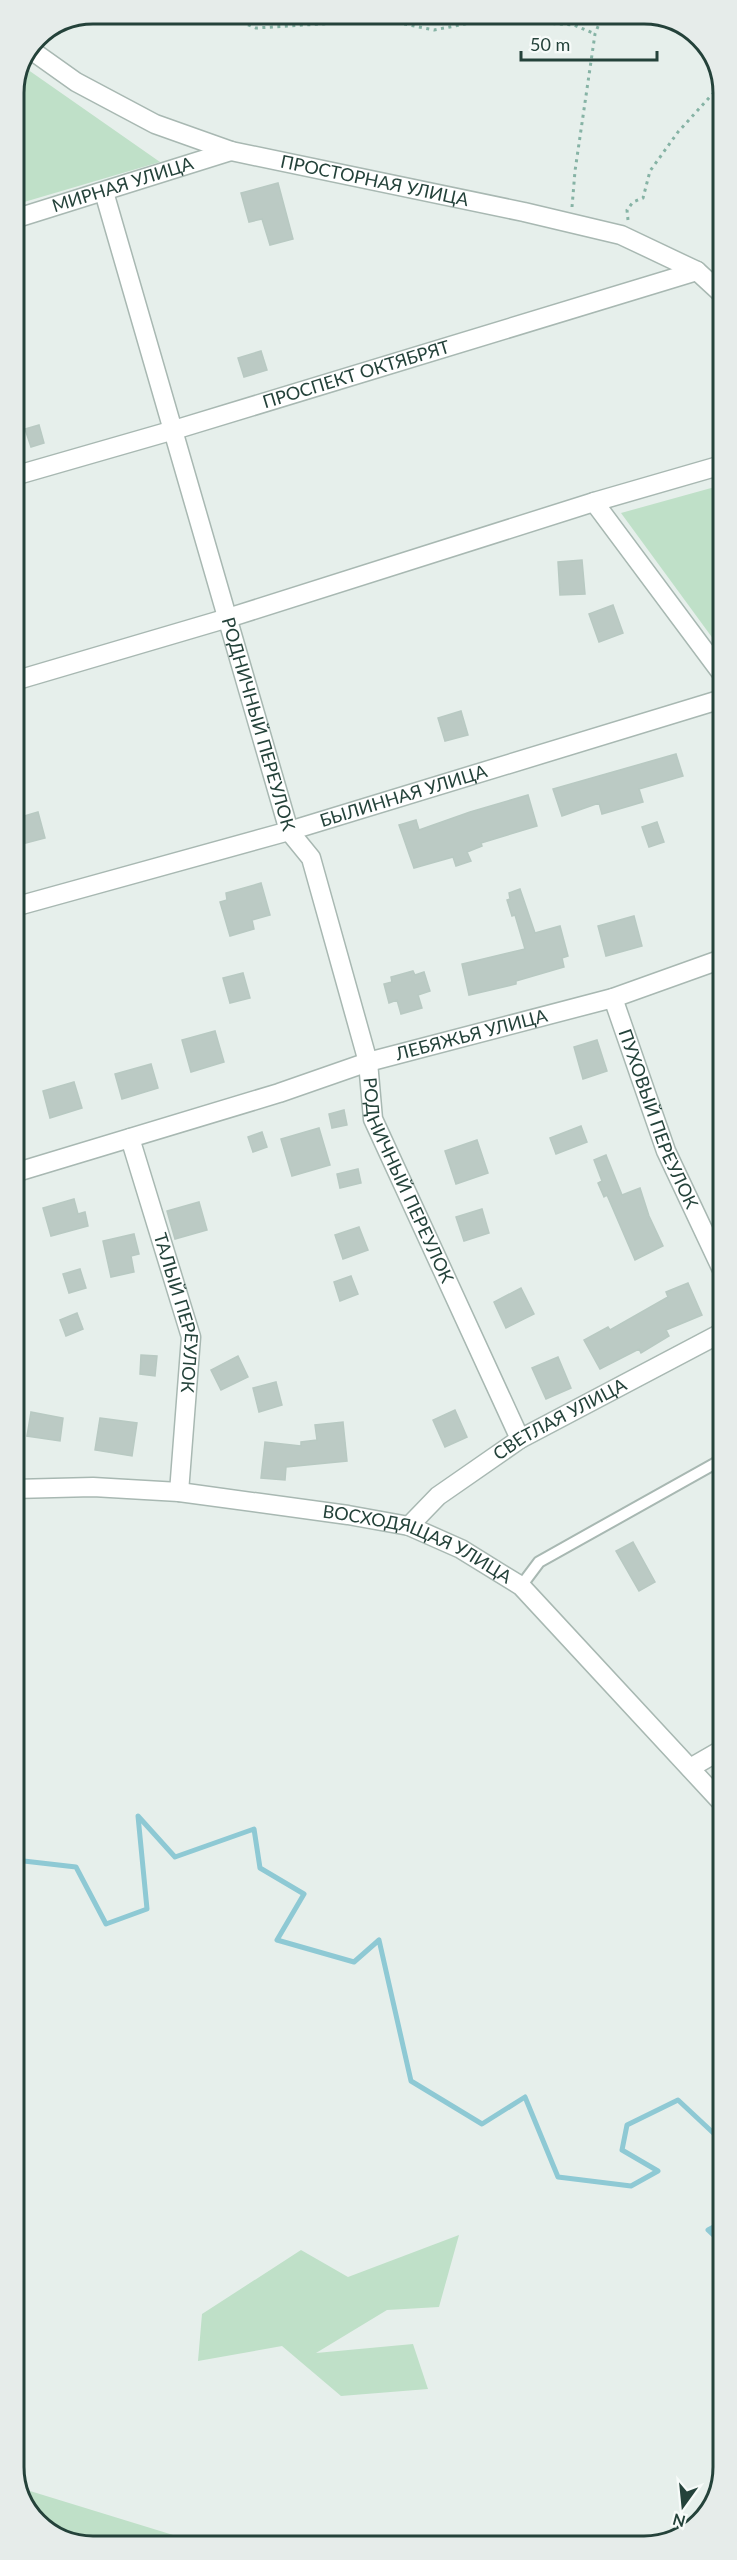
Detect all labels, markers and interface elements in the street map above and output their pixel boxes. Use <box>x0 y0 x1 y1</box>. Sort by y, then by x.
scale bar <box>521 24 658 62</box>
text: 50 m <box>530 33 570 55</box>
street label: ПРОСТОРНАЯ УЛИЦА <box>279 150 472 210</box>
street label: МИРНАЯ УЛИЦА <box>49 151 197 216</box>
street label: ПРОСПЕКТ ОКТЯБРЯТ <box>260 335 453 412</box>
street label: РОДНИЧНЫЙ ПЕРЕУЛОК <box>218 615 300 833</box>
street label: БЫЛИННАЯ УЛИЦА <box>317 759 490 831</box>
street label: ЛЕБЯЖЬЯ УЛИЦА <box>392 1003 550 1065</box>
street label: ПУХОВЫЙ ПЕРЕУЛОК <box>615 1026 704 1212</box>
street label: РОДНИЧНЫЙ ПЕРЕУЛОК <box>359 1076 459 1286</box>
street label: ТАЛЫЙ ПЕРЕУЛОК <box>150 1230 203 1394</box>
street label: СВЕТЛАЯ УЛИЦА <box>488 1373 631 1464</box>
street label: ВОСХОДЯЩАЯ УЛИЦА <box>321 1500 517 1588</box>
north arrow <box>653 2476 713 2536</box>
text: N <box>671 2510 687 2532</box>

